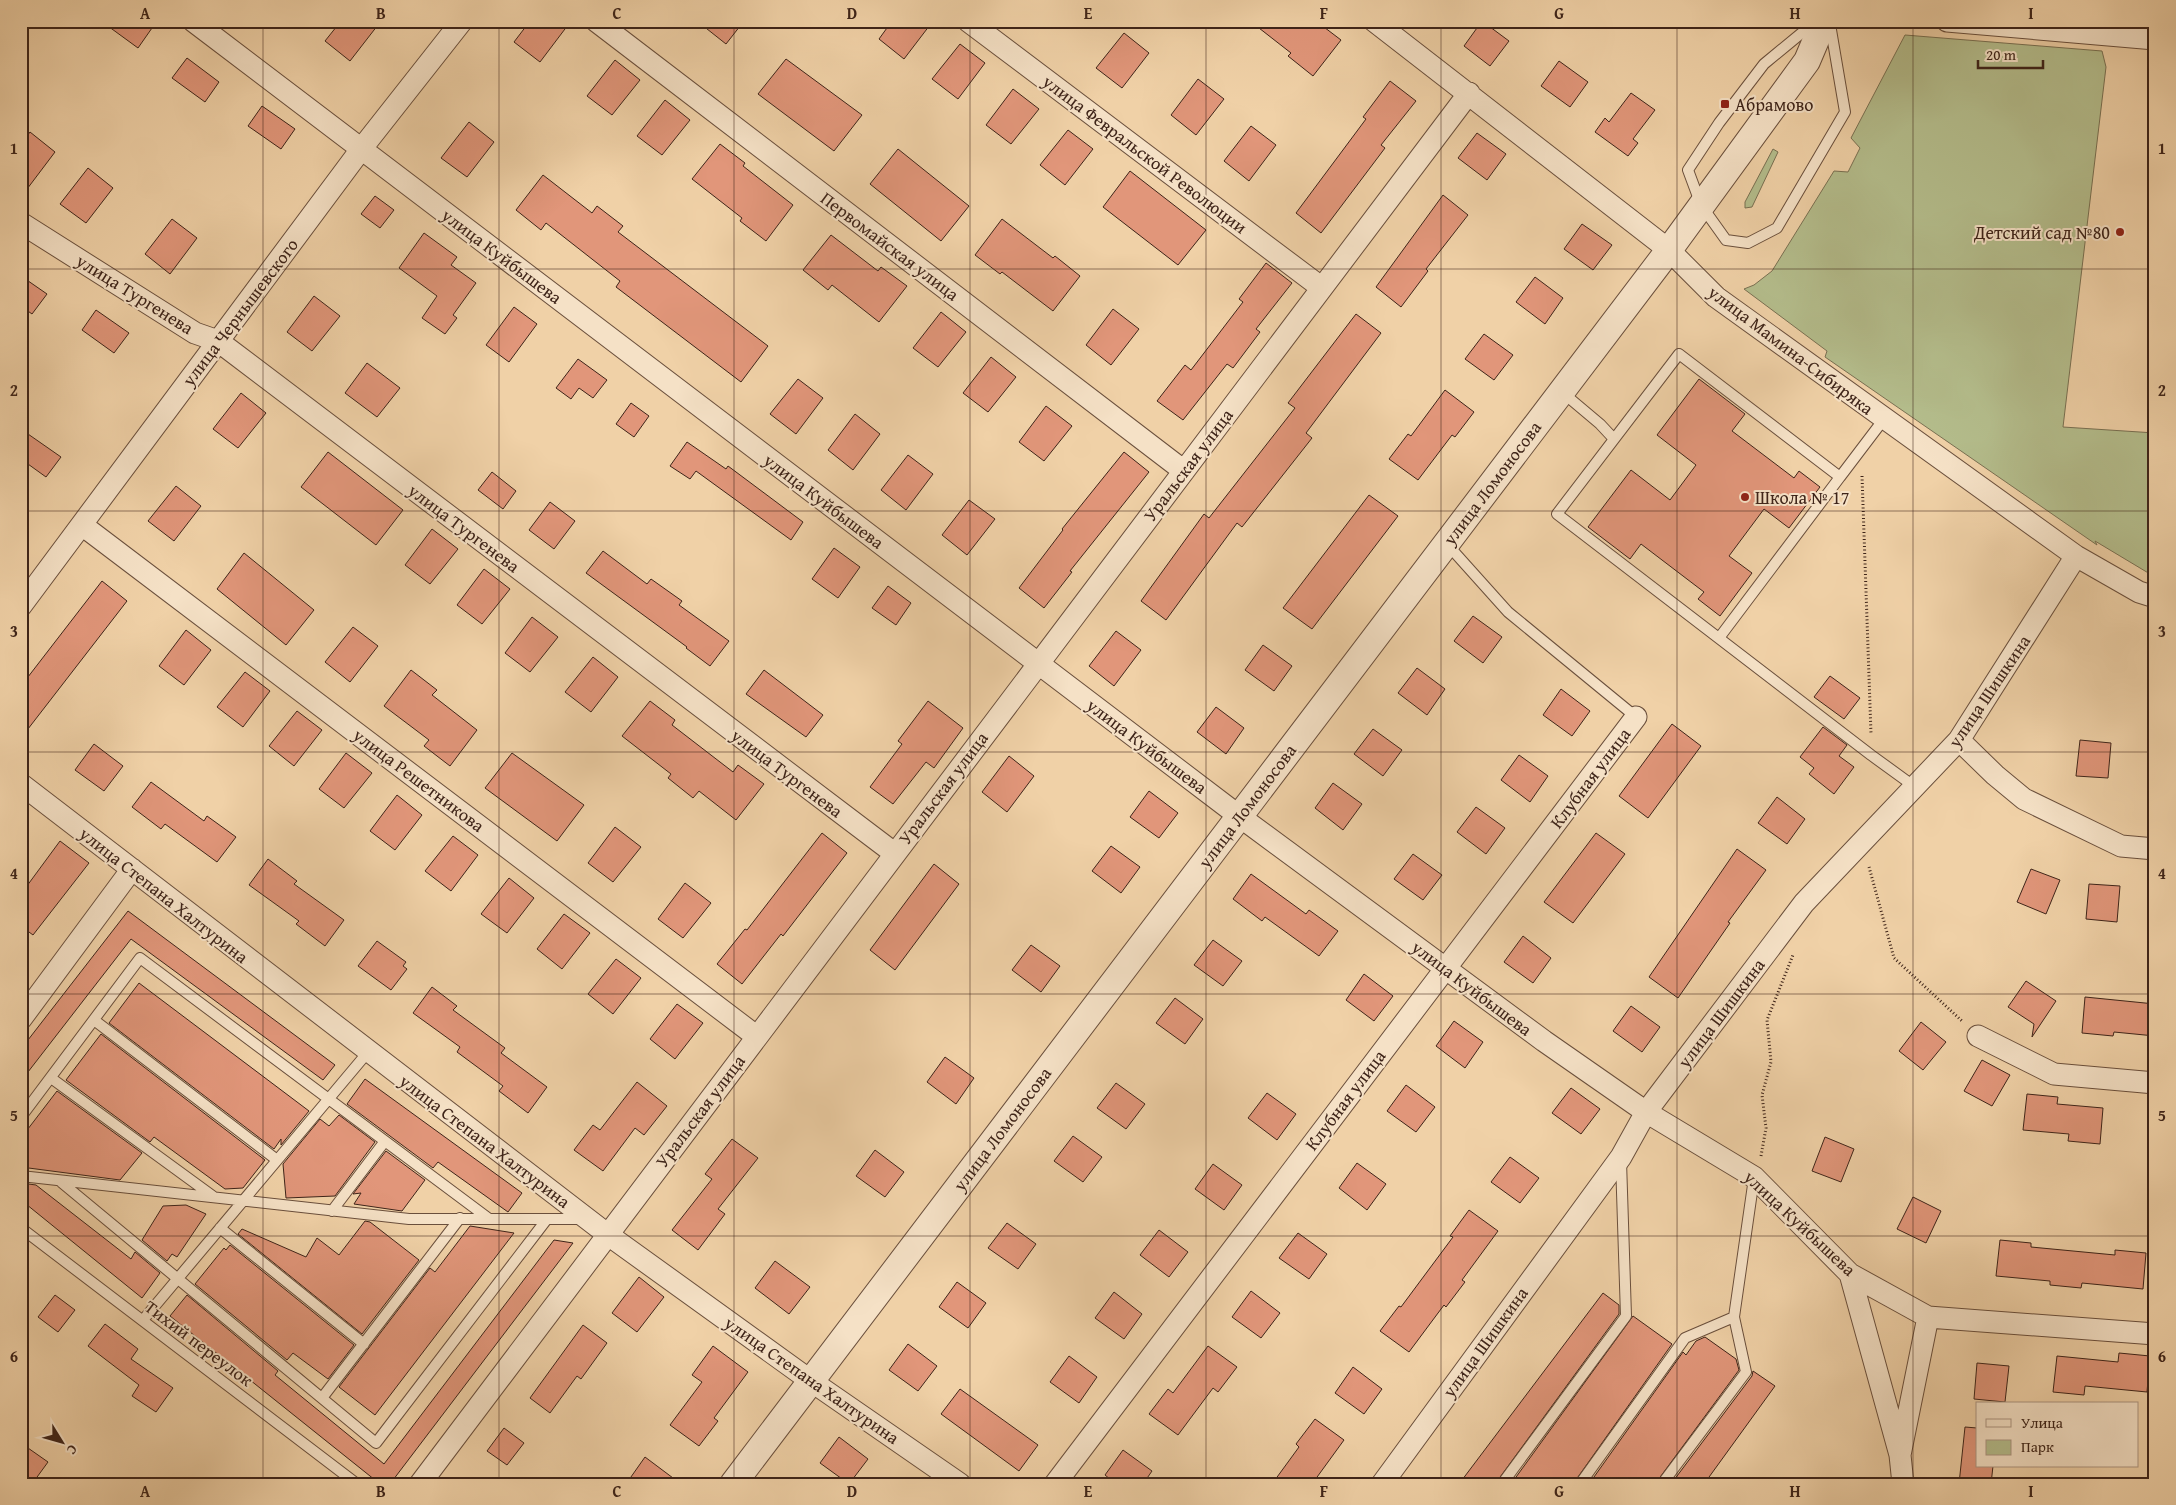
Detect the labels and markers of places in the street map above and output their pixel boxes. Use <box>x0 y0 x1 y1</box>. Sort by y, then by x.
place label: Абрамово <box>1735 91 1813 118</box>
marker: Абрамово <box>1719 98 1731 110</box>
place label: Детский сад №80 <box>1973 219 2110 246</box>
marker: Детский сад №80 <box>2114 226 2126 238</box>
place label: Школа № 17 <box>1755 484 1849 511</box>
marker: Школа № 17 <box>1739 491 1751 503</box>

